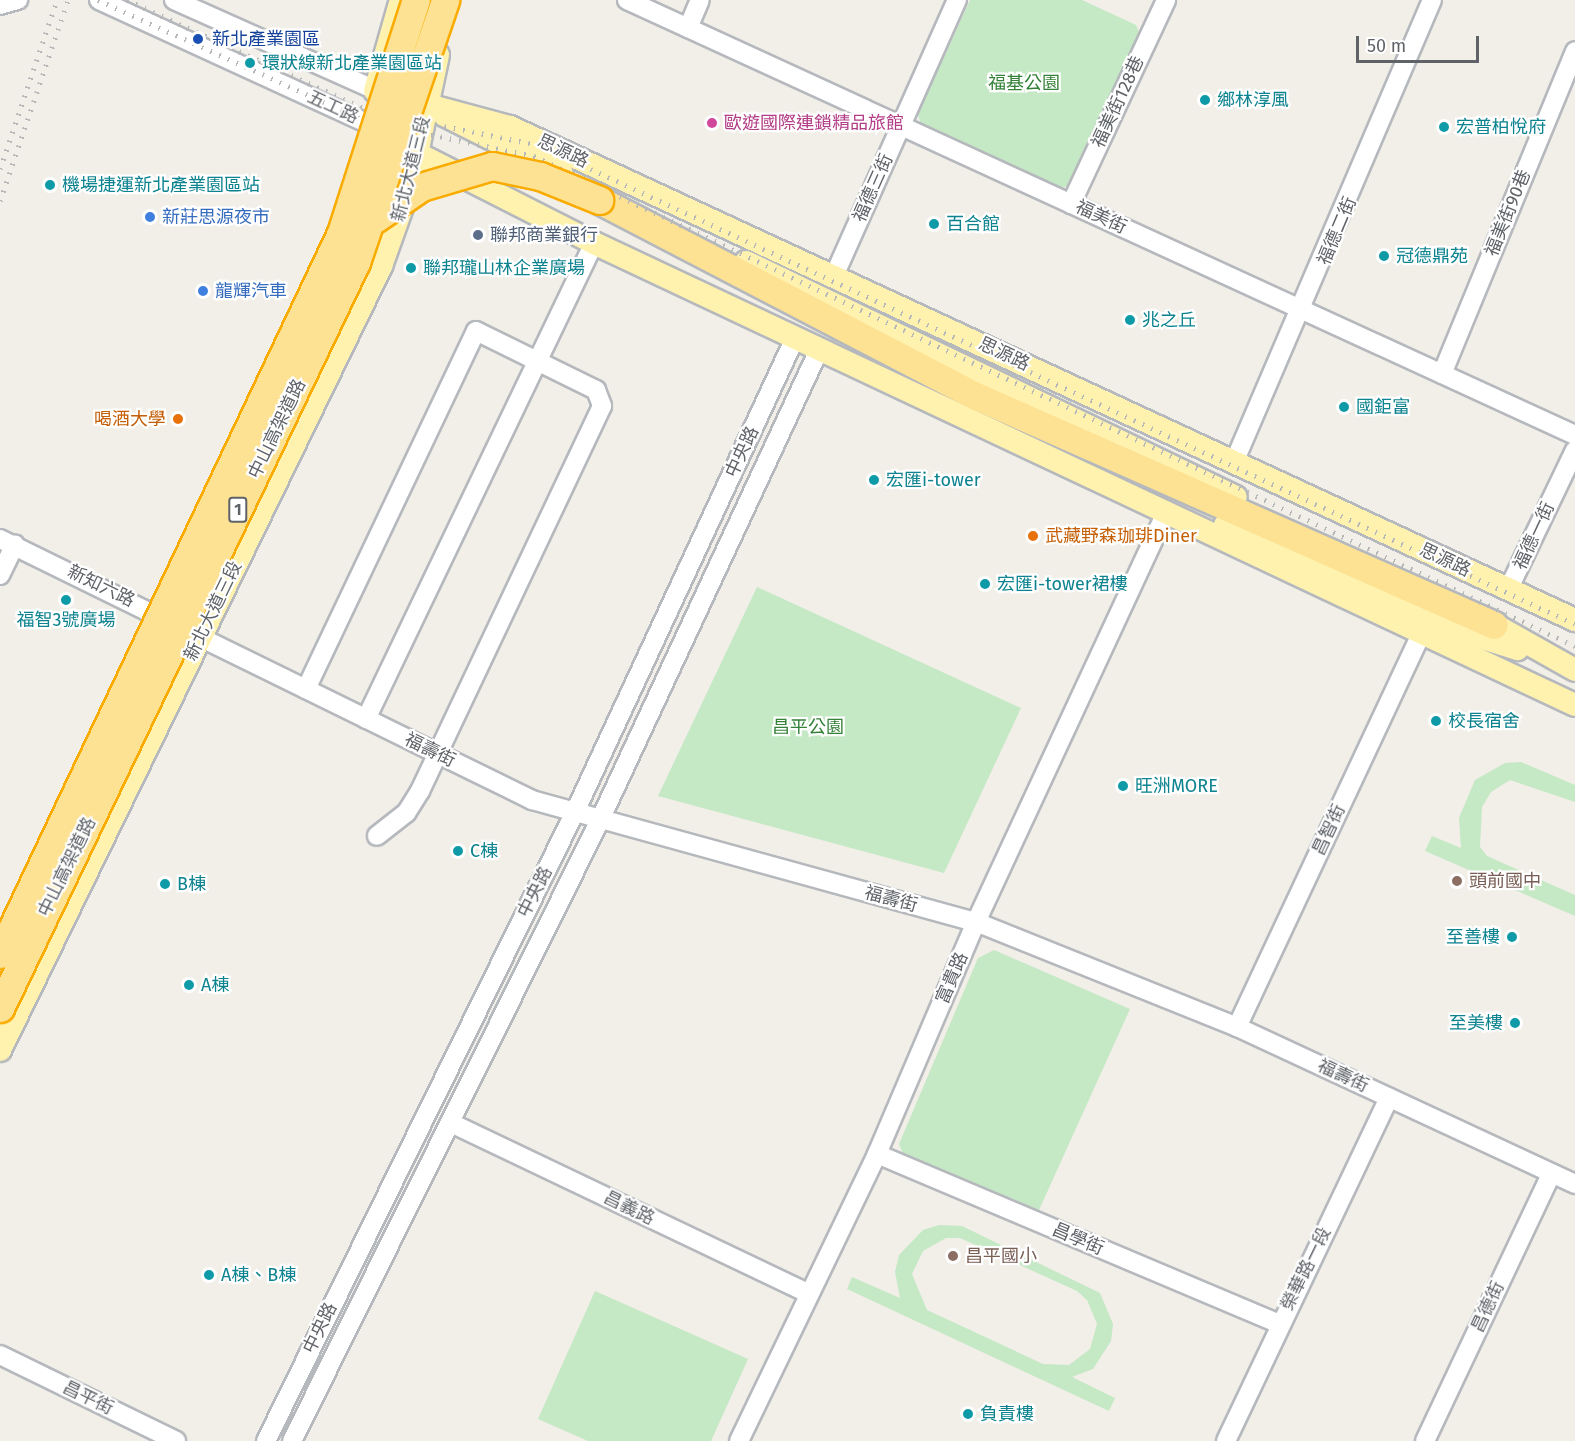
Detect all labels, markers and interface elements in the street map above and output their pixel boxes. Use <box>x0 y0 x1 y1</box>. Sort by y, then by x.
scale bar <box>1359 24 1482 62</box>
place label: 新北產業園區 <box>212 28 320 50</box>
marker: 新北產業園區 <box>189 30 207 48</box>
text: 50 m <box>1367 35 1406 57</box>
place label: 環狀線新北產業園區站 <box>262 52 442 74</box>
street label: 福美街128巷 <box>1087 53 1149 151</box>
marker: 環狀線新北產業園區站 <box>243 56 257 70</box>
park label: 福基公園 <box>988 72 1060 94</box>
street label: 五工路 <box>304 86 362 128</box>
place label: 鄉林淳風 <box>1217 89 1289 111</box>
marker: 鄉林淳風 <box>1198 93 1212 107</box>
place label: 歐遊國際連鎖精品旅館 <box>724 112 904 134</box>
street label: 新北大道三段 <box>387 114 435 224</box>
marker: 歐遊國際連鎖精品旅館 <box>705 116 719 130</box>
place label: 宏普柏悅府 <box>1456 116 1546 138</box>
marker: 宏普柏悅府 <box>1437 120 1451 134</box>
street label: 思源路 <box>534 130 592 172</box>
street label: 福德三街 <box>848 151 898 225</box>
street label: 福美街90巷 <box>1481 167 1535 259</box>
place label: 機場捷運新北產業園區站 <box>62 174 260 196</box>
marker: 機場捷運新北產業園區站 <box>43 178 57 192</box>
street label: 福德二街 <box>1313 194 1361 268</box>
street label: 福美街 <box>1072 196 1130 238</box>
place label: 新莊思源夜市 <box>162 206 270 228</box>
marker: 新莊思源夜市 <box>143 210 157 224</box>
place label: 百合館 <box>946 213 1000 235</box>
marker: 百合館 <box>927 217 941 231</box>
place label: 聯邦商業銀行 <box>490 224 598 246</box>
marker: 聯邦商業銀行 <box>471 228 485 242</box>
place label: 冠德鼎苑 <box>1396 245 1468 267</box>
marker: 冠德鼎苑 <box>1377 249 1391 263</box>
place label: 聯邦瓏山林企業廣場 <box>423 257 585 279</box>
marker: 聯邦瓏山林企業廣場 <box>404 261 418 275</box>
place label: 龍輝汽車 <box>215 280 287 302</box>
marker: 龍輝汽車 <box>196 284 210 298</box>
place label: 兆之丘 <box>1142 309 1196 331</box>
marker: 兆之丘 <box>1123 313 1137 327</box>
street label: 思源路 <box>975 333 1033 375</box>
street label: 中山高架道路 <box>244 376 310 482</box>
place label: 國鉅富 <box>1356 396 1410 418</box>
marker: 國鉅富 <box>1337 400 1351 414</box>
place label: 喝酒大學 <box>94 408 166 430</box>
marker: 喝酒大學 <box>171 412 185 426</box>
street label: 中央路 <box>721 423 763 481</box>
place label: 宏匯i-tower <box>886 469 981 491</box>
marker: 宏匯i-tower <box>867 473 881 487</box>
road number: 1 <box>228 497 248 523</box>
street label: 福德一街 <box>1509 499 1559 573</box>
place label: 武藏野森珈琲Diner <box>1045 525 1197 547</box>
marker: 武藏野森珈琲Diner <box>1026 529 1040 543</box>
street label: 思源路 <box>1416 539 1474 581</box>
street label: 新北大道三段 <box>180 558 246 664</box>
street label: 新知六路 <box>64 561 138 611</box>
place label: 宏匯i-tower裙樓 <box>997 573 1128 595</box>
marker: 宏匯i-tower裙樓 <box>978 577 992 591</box>
marker: 福智3號廣場 <box>59 593 73 607</box>
place label: 福智3號廣場 <box>17 609 115 631</box>
place label: 校長宿舍 <box>1448 710 1520 732</box>
marker: 校長宿舍 <box>1429 714 1443 728</box>
park label: 昌平公園 <box>772 716 844 738</box>
street label: 福壽街 <box>401 728 459 772</box>
place label: 旺洲MORE <box>1135 775 1218 797</box>
marker: 旺洲MORE <box>1116 779 1130 793</box>
street label: 昌智街 <box>1308 801 1350 859</box>
street label: 中山高架道路 <box>34 814 100 920</box>
place label: C棟 <box>470 840 498 862</box>
marker: C棟 <box>451 844 465 858</box>
street label: 中央路 <box>513 863 557 921</box>
place label: 頭前國中 <box>1469 870 1541 892</box>
place label: B棟 <box>177 873 206 895</box>
marker: 頭前國中 <box>1450 874 1464 888</box>
marker: B棟 <box>158 877 172 891</box>
street label: 福壽街 <box>862 882 920 916</box>
place label: 至善樓 <box>1446 926 1500 948</box>
marker: 至善樓 <box>1505 930 1519 944</box>
street label: 富貴路 <box>932 949 972 1007</box>
place label: A棟 <box>201 974 229 996</box>
marker: A棟 <box>182 978 196 992</box>
place label: 至美樓 <box>1449 1012 1503 1034</box>
marker: 至美樓 <box>1508 1016 1522 1030</box>
street label: 福壽街 <box>1314 1055 1372 1097</box>
street label: 昌義路 <box>600 1186 658 1230</box>
street label: 昌學街 <box>1049 1219 1107 1259</box>
street label: 榮華路一段 <box>1277 1224 1335 1314</box>
place label: 昌平國小 <box>965 1245 1037 1267</box>
marker: 昌平國小 <box>946 1249 960 1263</box>
place label: A棟、B棟 <box>221 1264 296 1286</box>
marker: A棟、B棟 <box>202 1268 216 1282</box>
street label: 昌德街 <box>1467 1278 1509 1336</box>
street label: 中央路 <box>298 1299 342 1357</box>
street label: 昌平街 <box>59 1376 117 1420</box>
place label: 負責樓 <box>980 1403 1034 1425</box>
marker: 負責樓 <box>961 1407 975 1421</box>

